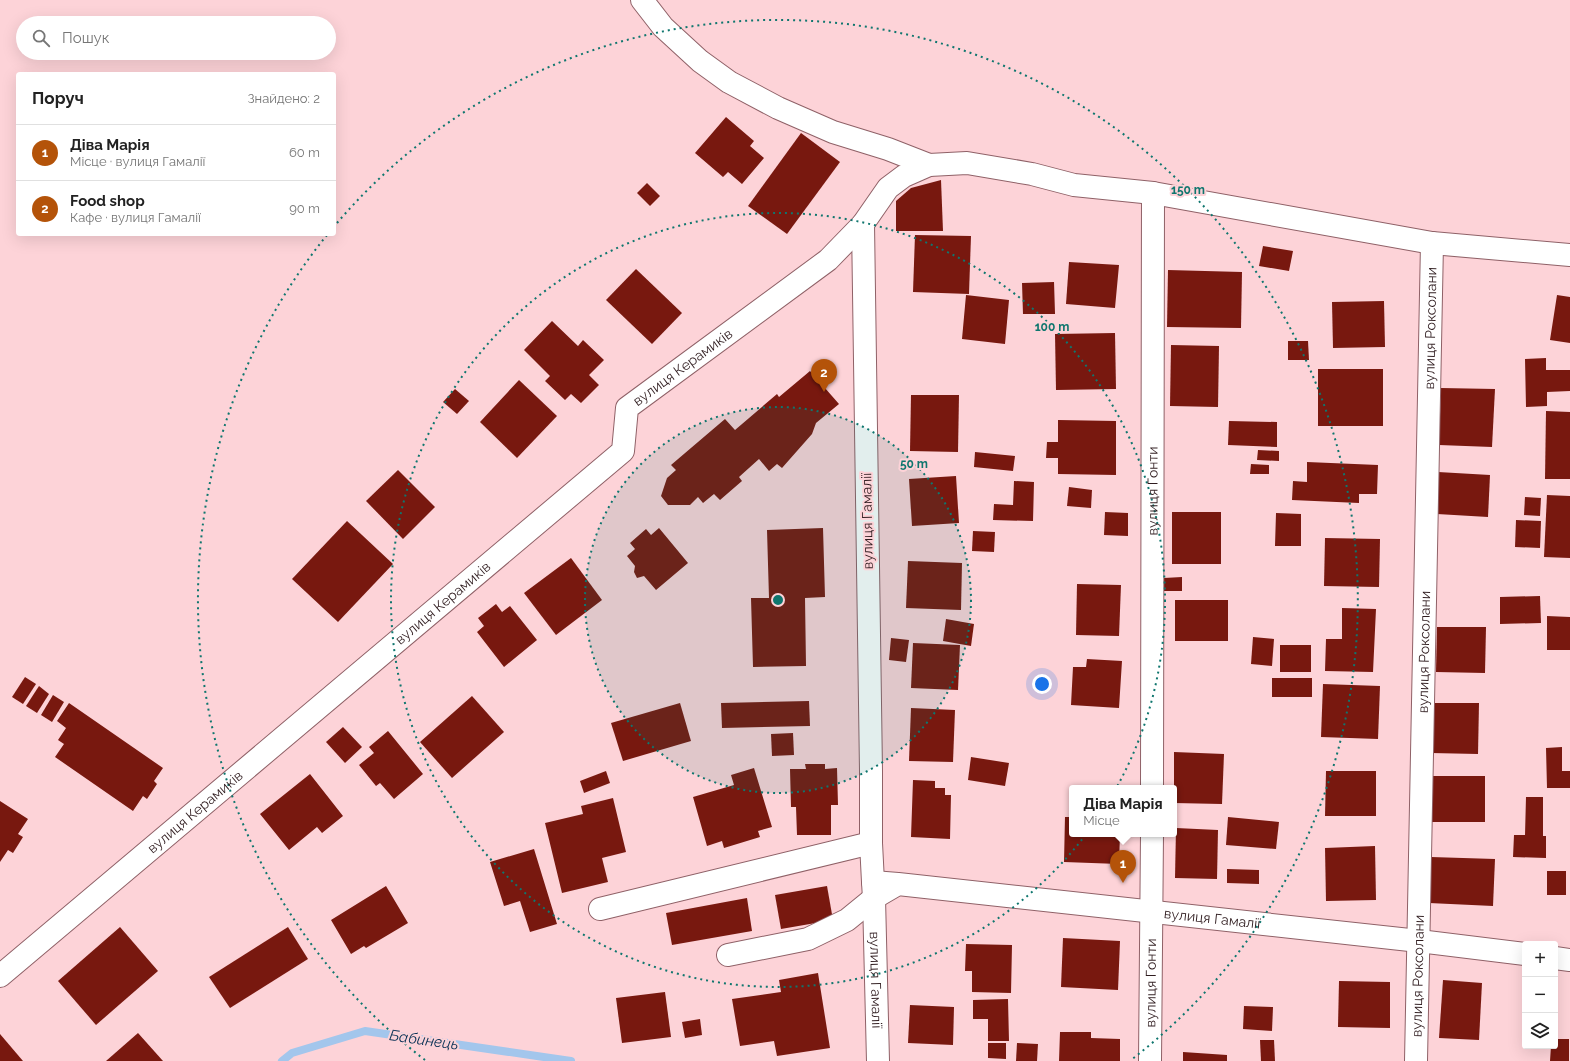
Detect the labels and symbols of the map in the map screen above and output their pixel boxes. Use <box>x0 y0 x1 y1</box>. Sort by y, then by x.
text: 150 m <box>1171 183 1205 197</box>
street label: вулиця Роксолани <box>1421 267 1440 389</box>
text: 100 m <box>1035 320 1069 334</box>
street label: вулиця Керамиків <box>630 325 735 409</box>
pin: 2 <box>811 359 837 392</box>
street label: вулиця Гонти <box>1144 446 1161 536</box>
text: 50 m <box>900 457 928 471</box>
street label: вулиця Гамалії <box>858 473 876 569</box>
street label: вулиця Керамиків <box>392 558 494 647</box>
street label: вулиця Роксолани <box>1415 591 1433 713</box>
centre of rings <box>771 593 785 607</box>
your location <box>1032 674 1052 694</box>
street label: вулиця Керамиків <box>144 767 246 856</box>
pin: 1 <box>1110 850 1136 883</box>
street label: вулиця Гамалії <box>1163 905 1261 932</box>
street label: вулиця Роксолани <box>1408 915 1427 1037</box>
street label: вулиця Гамалії <box>867 931 885 1029</box>
street label: вулиця Гонти <box>1142 938 1159 1028</box>
water label: Бабинець <box>388 1026 460 1054</box>

